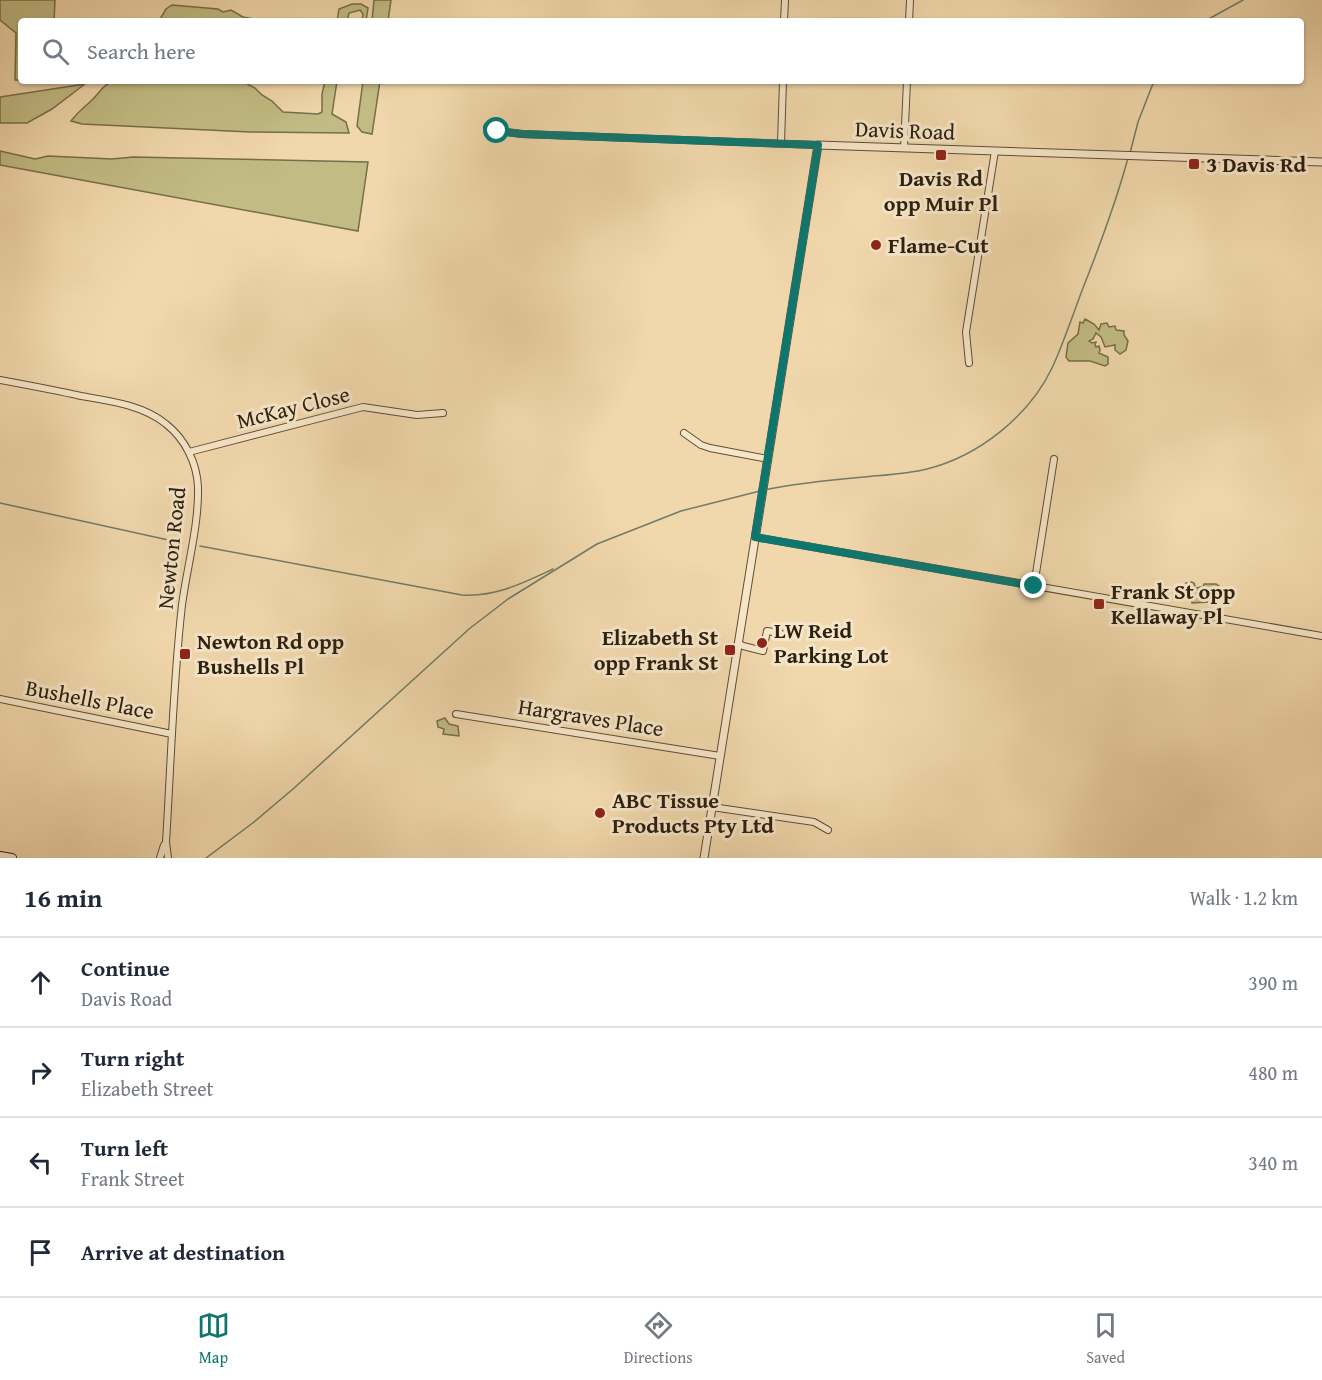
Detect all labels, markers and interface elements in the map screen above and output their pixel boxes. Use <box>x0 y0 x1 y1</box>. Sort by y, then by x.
search box <box>18 18 1304 84</box>
icon: search <box>39 35 72 68</box>
text: Search here <box>87 35 196 67</box>
street label: Davis Road <box>854 112 956 148</box>
route start <box>483 117 509 143</box>
marker: Davis Rd opp Muir Pl <box>934 148 948 162</box>
place label: 3 Davis Rd <box>1206 148 1307 180</box>
marker: 3 Davis Rd <box>1187 157 1201 171</box>
place label: Davis Rd opp Muir Pl <box>884 162 998 219</box>
place label: Flame-Cut <box>888 229 989 261</box>
marker: Flame-Cut <box>869 238 883 252</box>
street label: McKay Close <box>233 378 353 436</box>
street label: Newton Road <box>149 485 193 611</box>
route end <box>1020 572 1046 598</box>
place label: Frank St opp Kellaway Pl <box>1111 575 1235 632</box>
marker: Frank St opp Kellaway Pl <box>1092 597 1106 611</box>
place label: LW Reid Parking Lot <box>774 614 889 671</box>
place label: Elizabeth St opp Frank St <box>594 621 719 678</box>
place label: Newton Rd opp Bushells Pl <box>197 625 344 682</box>
marker: LW Reid Parking Lot <box>755 636 769 650</box>
marker: Elizabeth St opp Frank St <box>723 643 737 657</box>
marker: Newton Rd opp Bushells Pl <box>178 647 192 661</box>
street label: Bushells Place <box>23 671 157 727</box>
street label: Hargraves Place <box>516 690 666 744</box>
place label: ABC Tissue Products Pty Ltd <box>612 784 774 841</box>
marker: ABC Tissue Products Pty Ltd <box>593 806 607 820</box>
text: 16 min <box>24 878 102 917</box>
text: Walk · 1.2 km <box>1189 883 1298 912</box>
text: Continue <box>81 952 170 984</box>
icon: ahead <box>24 966 57 999</box>
text: 390 m <box>1248 968 1298 997</box>
text: Davis Road <box>81 984 172 1013</box>
text: Turn right <box>81 1042 184 1074</box>
icon: right <box>24 1056 57 1089</box>
text: 480 m <box>1248 1058 1298 1087</box>
text: Elizabeth Street <box>81 1074 214 1103</box>
text: Turn left <box>81 1132 168 1164</box>
icon: left <box>24 1146 57 1179</box>
text: 340 m <box>1248 1148 1298 1177</box>
text: Frank Street <box>81 1164 185 1193</box>
icon: arrive <box>24 1236 57 1269</box>
text: Arrive at destination <box>81 1236 285 1268</box>
tab: Map <box>197 1309 230 1369</box>
tab: Directions <box>624 1309 693 1369</box>
tab: Saved <box>1086 1309 1125 1369</box>

